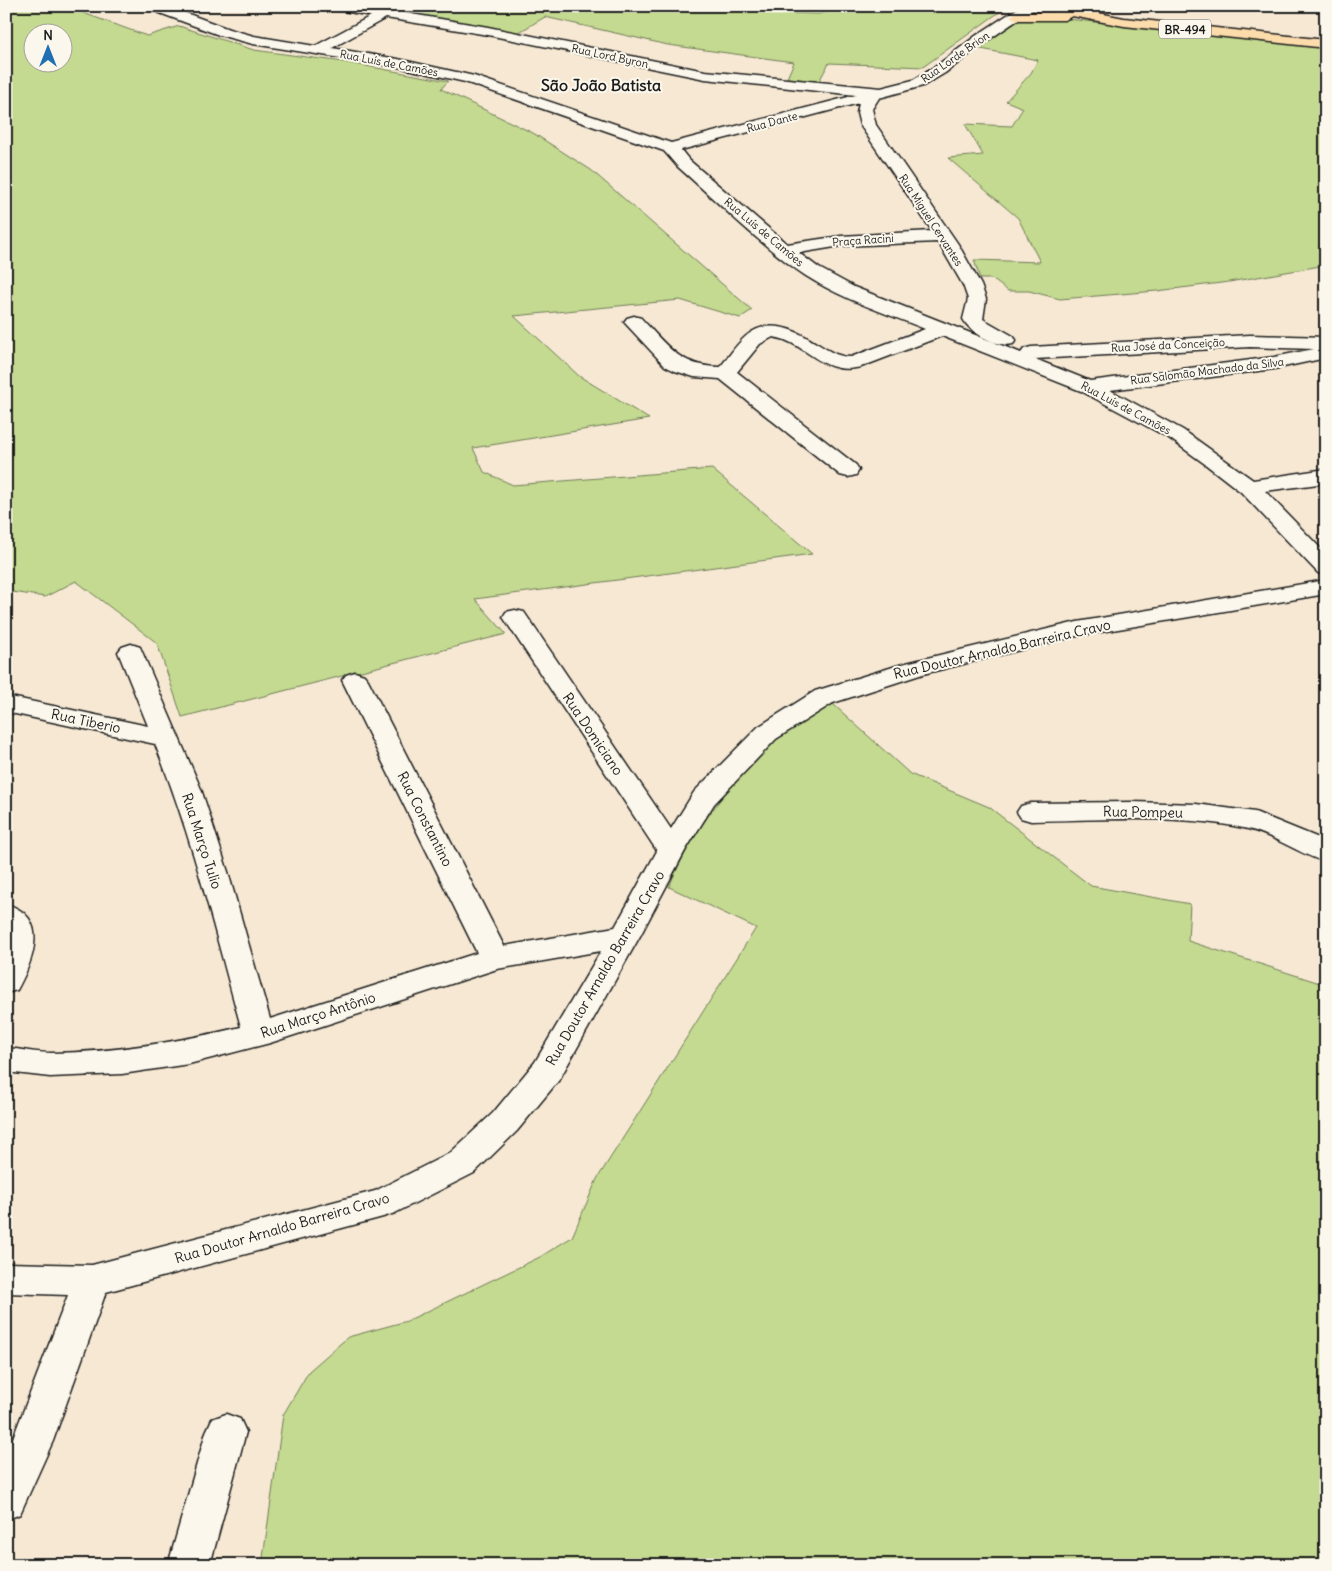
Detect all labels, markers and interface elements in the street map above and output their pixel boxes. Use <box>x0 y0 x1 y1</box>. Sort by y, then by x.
road number: BR-494 <box>1159 20 1211 38</box>
north arrow <box>22 22 72 72</box>
text: N <box>43 26 53 44</box>
street label: Rua Lorde Brion <box>918 28 992 86</box>
street label: Rua Lord Byron <box>570 41 650 71</box>
street label: Rua Luís de Camões <box>339 47 439 79</box>
district label: São João Batista <box>541 75 661 95</box>
street label: Rua Dante <box>745 108 799 136</box>
street label: Rua Miguel Cervantes <box>896 171 966 269</box>
street label: Rua Luís de Camões <box>721 195 807 269</box>
street label: Praça Racini <box>832 231 894 249</box>
street label: Rua José da Conceição <box>1111 335 1225 355</box>
street label: Rua Salomão Machado da Silva <box>1130 355 1284 387</box>
street label: Rua Luís de Camões <box>1079 378 1173 438</box>
street label: Rua Doutor Arnaldo Barreira Cravo <box>892 615 1112 683</box>
street label: Rua Domiciano <box>559 689 627 779</box>
street label: Rua Tiberio <box>50 705 123 737</box>
street label: Rua Constantino <box>393 768 457 870</box>
street label: Rua Março Tulio <box>178 791 226 891</box>
street label: Rua Pompeu <box>1103 802 1183 822</box>
street label: Rua Doutor Arnaldo Barreira Cravo <box>542 867 668 1069</box>
street label: Rua Março Antônio <box>258 988 378 1042</box>
street label: Rua Doutor Arnaldo Barreira Cravo <box>173 1189 391 1267</box>

